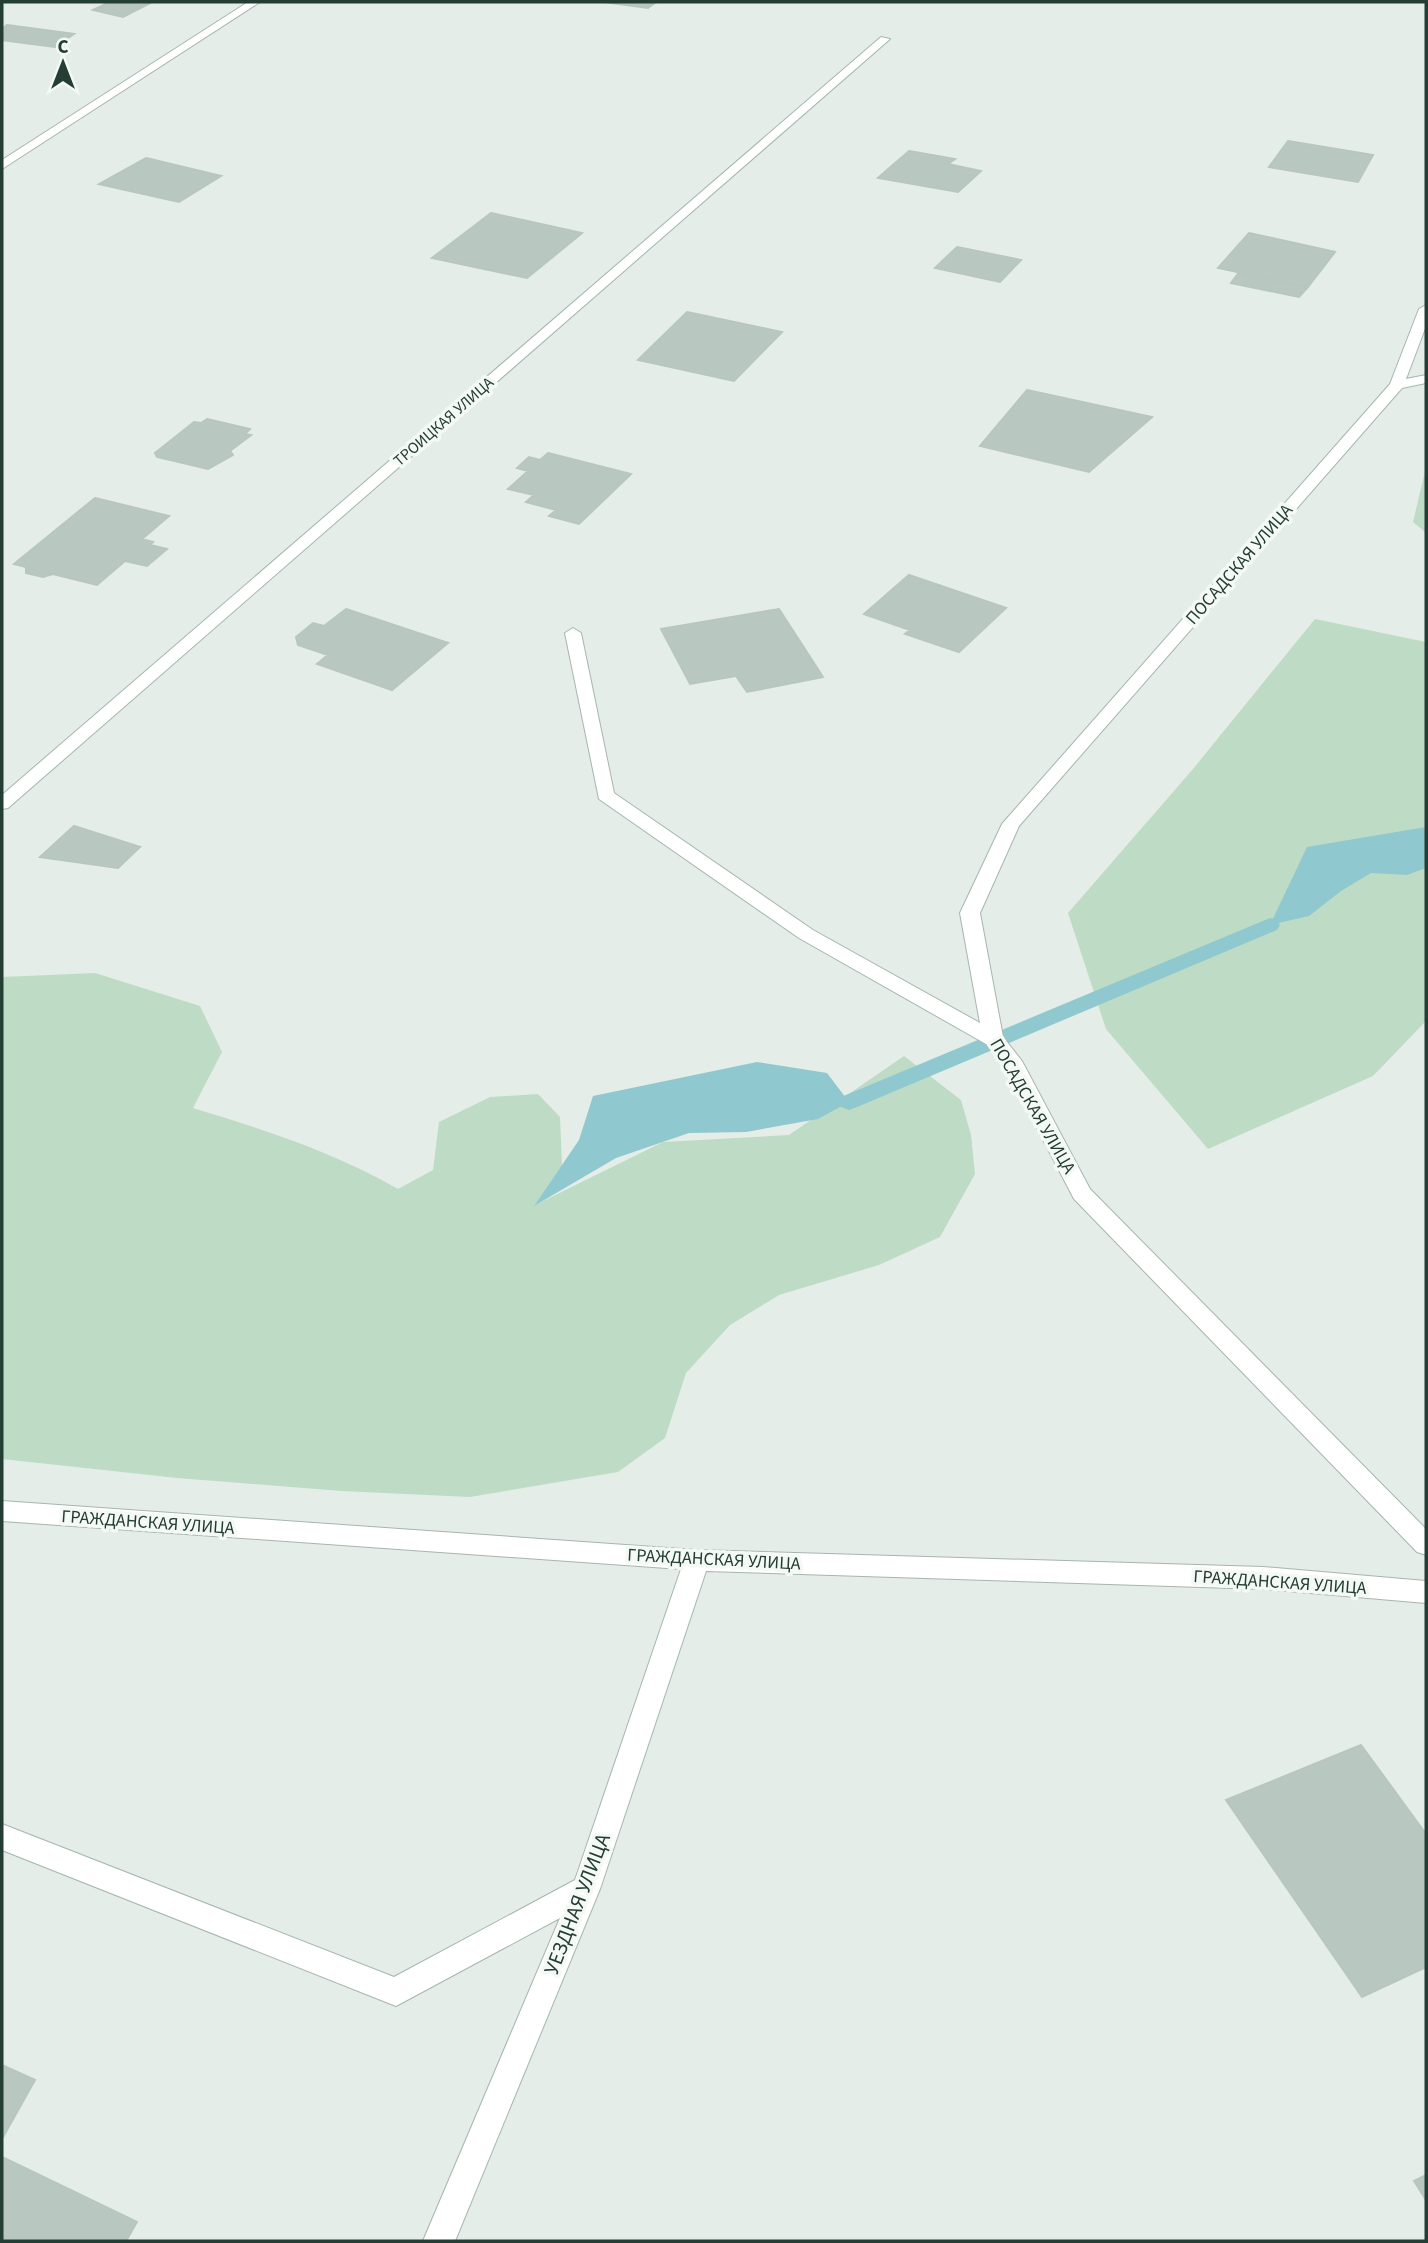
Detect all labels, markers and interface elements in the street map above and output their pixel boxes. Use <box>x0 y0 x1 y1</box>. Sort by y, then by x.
north arrow <box>28 28 98 98</box>
text: С <box>57 34 69 61</box>
street label: ТРОИЦКАЯ УЛИЦА <box>389 372 499 471</box>
street label: ПОСАДСКАЯ УЛИЦА <box>1180 499 1299 630</box>
street label: ПОСАДСКАЯ УЛИЦА <box>984 1034 1082 1179</box>
street label: ГРАЖДАНСКАЯ УЛИЦА <box>61 1504 236 1541</box>
street label: ГРАЖДАНСКАЯ УЛИЦА <box>627 1542 801 1577</box>
street label: ГРАЖДАНСКАЯ УЛИЦА <box>1193 1564 1368 1601</box>
street label: УЕЗДНАЯ УЛИЦА <box>536 1829 618 1979</box>

